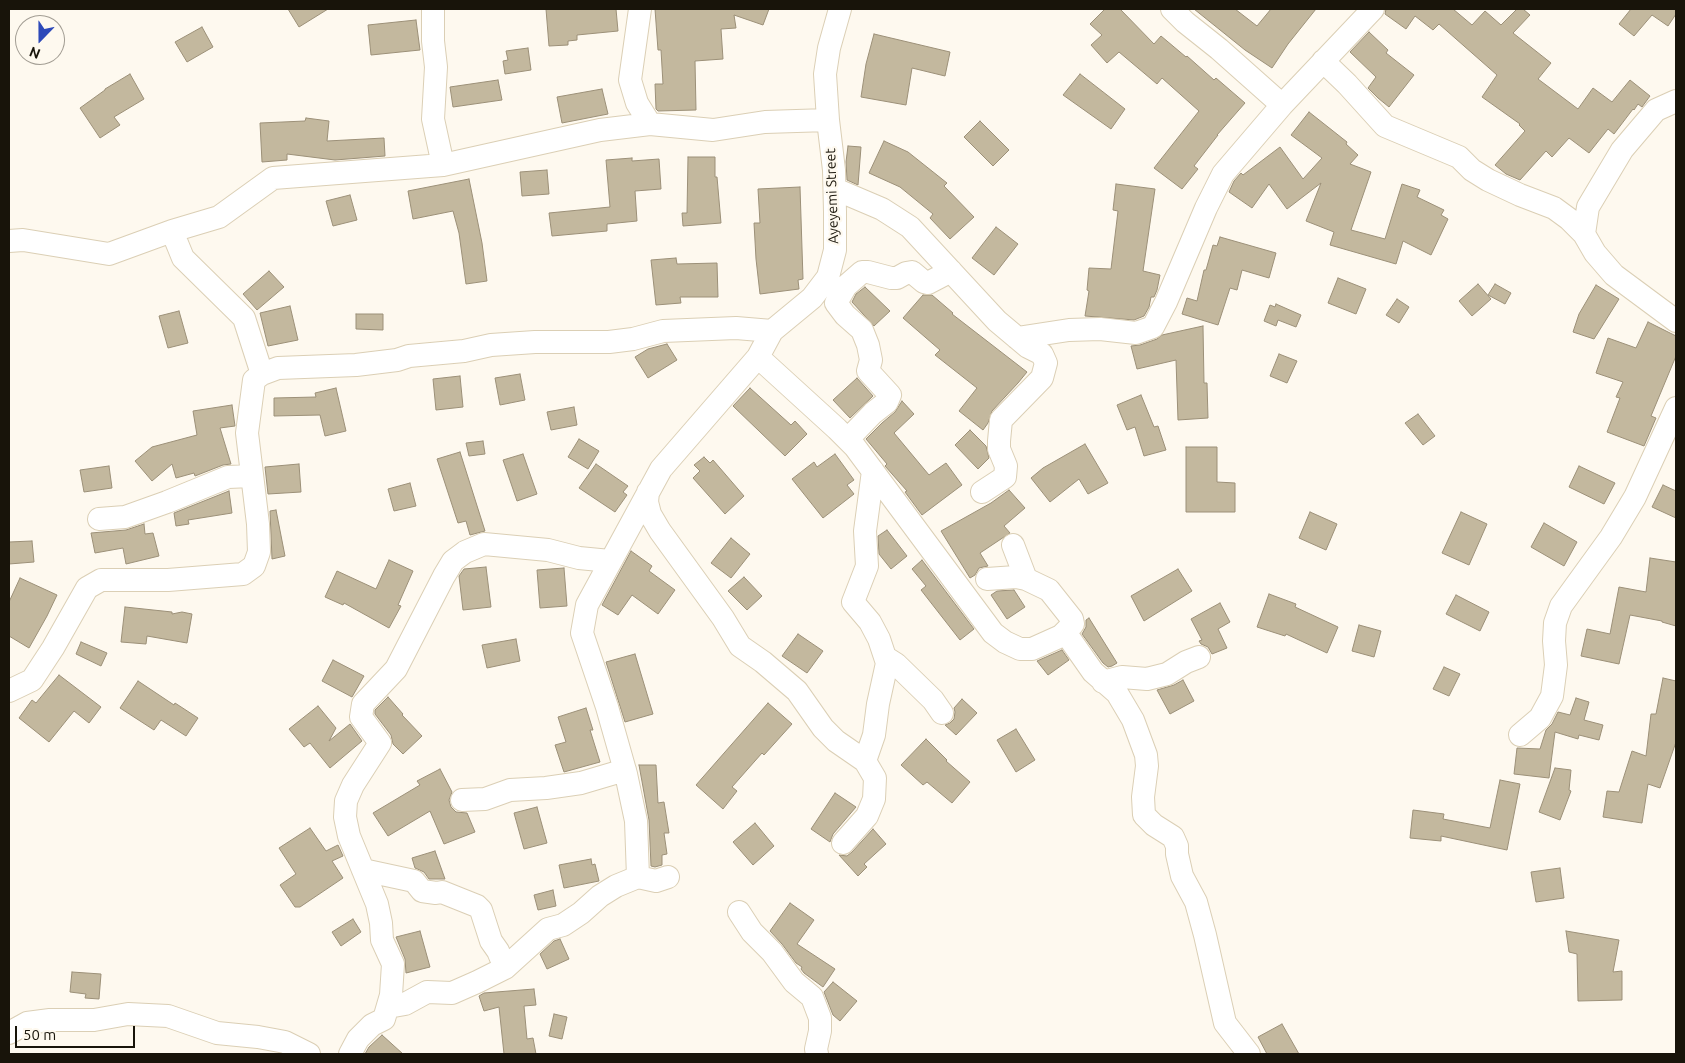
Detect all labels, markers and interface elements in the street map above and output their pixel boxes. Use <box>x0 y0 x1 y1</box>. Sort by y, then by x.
north arrow <box>15 15 65 65</box>
text: N <box>27 44 43 62</box>
street label: Ayeyemi Street <box>822 148 842 244</box>
scale bar <box>18 1016 138 1048</box>
text: 50 m <box>23 1026 56 1043</box>

